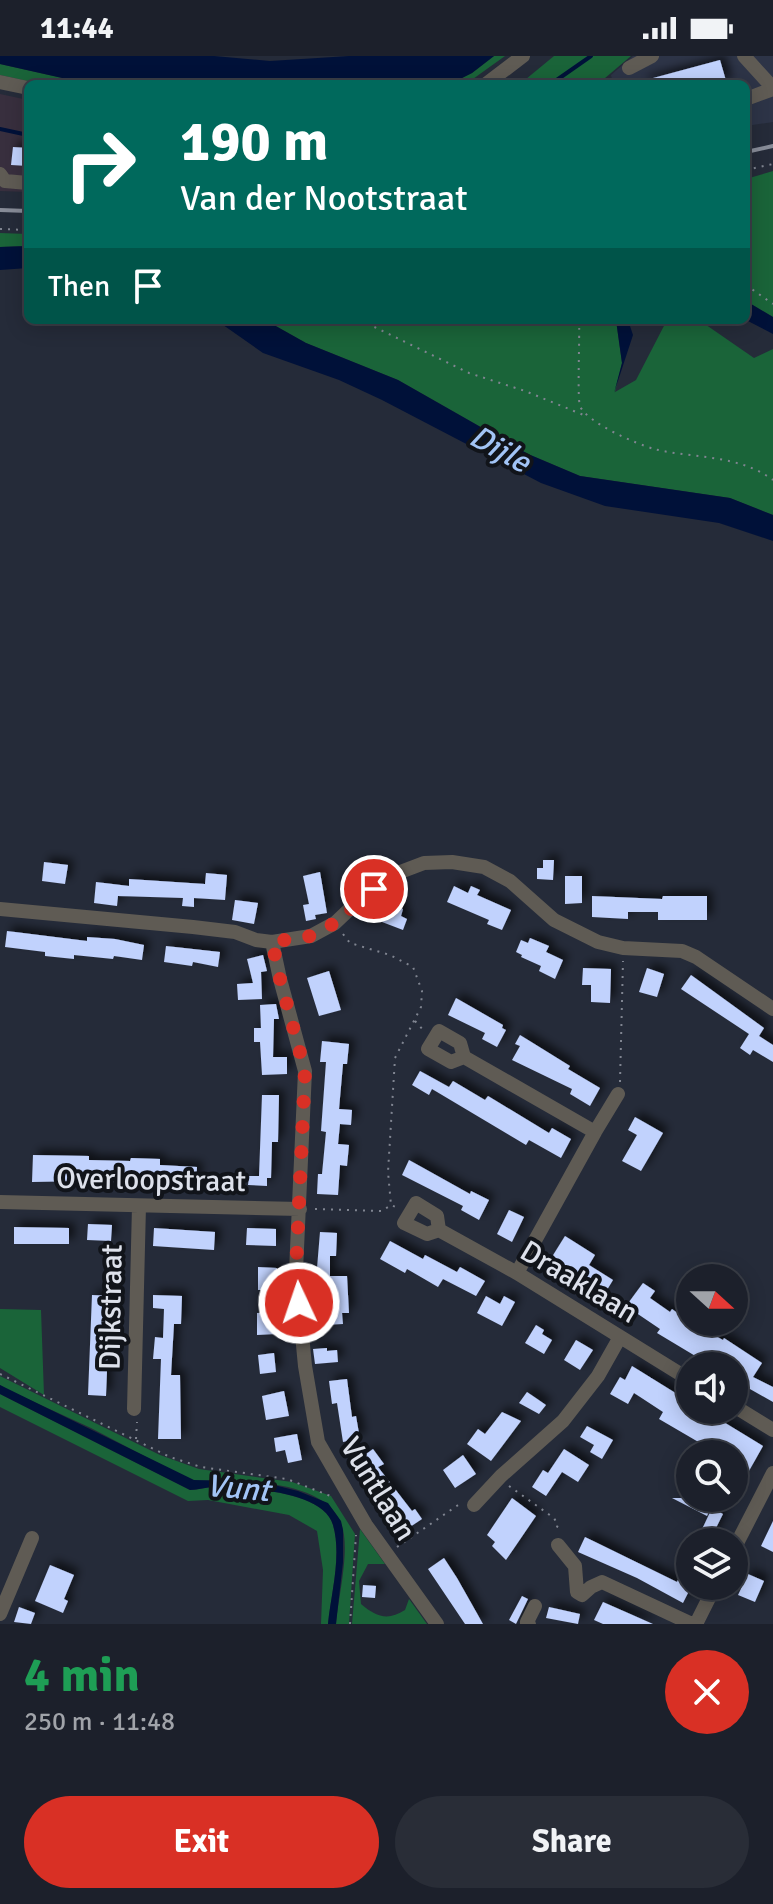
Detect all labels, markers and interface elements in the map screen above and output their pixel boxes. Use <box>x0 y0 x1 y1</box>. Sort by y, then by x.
text: 11:44 <box>40 10 114 47</box>
text: 190 m <box>180 107 328 176</box>
icon: right <box>48 112 152 216</box>
text: Van der Nootstraat <box>180 176 468 221</box>
icon: arrive <box>126 264 170 308</box>
text: Then <box>48 268 110 305</box>
water label: Dijle <box>463 417 539 482</box>
pin <box>340 855 408 923</box>
icon: arrive <box>352 867 396 911</box>
street label: Overloopstraat <box>56 1160 246 1200</box>
street label: Draaklaan <box>513 1232 645 1332</box>
street label: Dijkstraat <box>91 1244 131 1370</box>
position arrow <box>257 1261 341 1345</box>
north arrow <box>676 1264 748 1336</box>
map controls <box>676 1264 748 1600</box>
button: sound <box>676 1352 748 1424</box>
street label: Vuntlaan <box>332 1430 424 1548</box>
button: search <box>676 1440 748 1512</box>
water label: Vunt <box>205 1466 275 1511</box>
button: layers <box>676 1528 748 1600</box>
text: 4 min <box>24 1646 140 1705</box>
button: close <box>665 1650 749 1734</box>
text: 250 m · 11:48 <box>24 1706 175 1738</box>
button: Exit <box>24 1796 379 1888</box>
button: Share <box>395 1796 749 1888</box>

